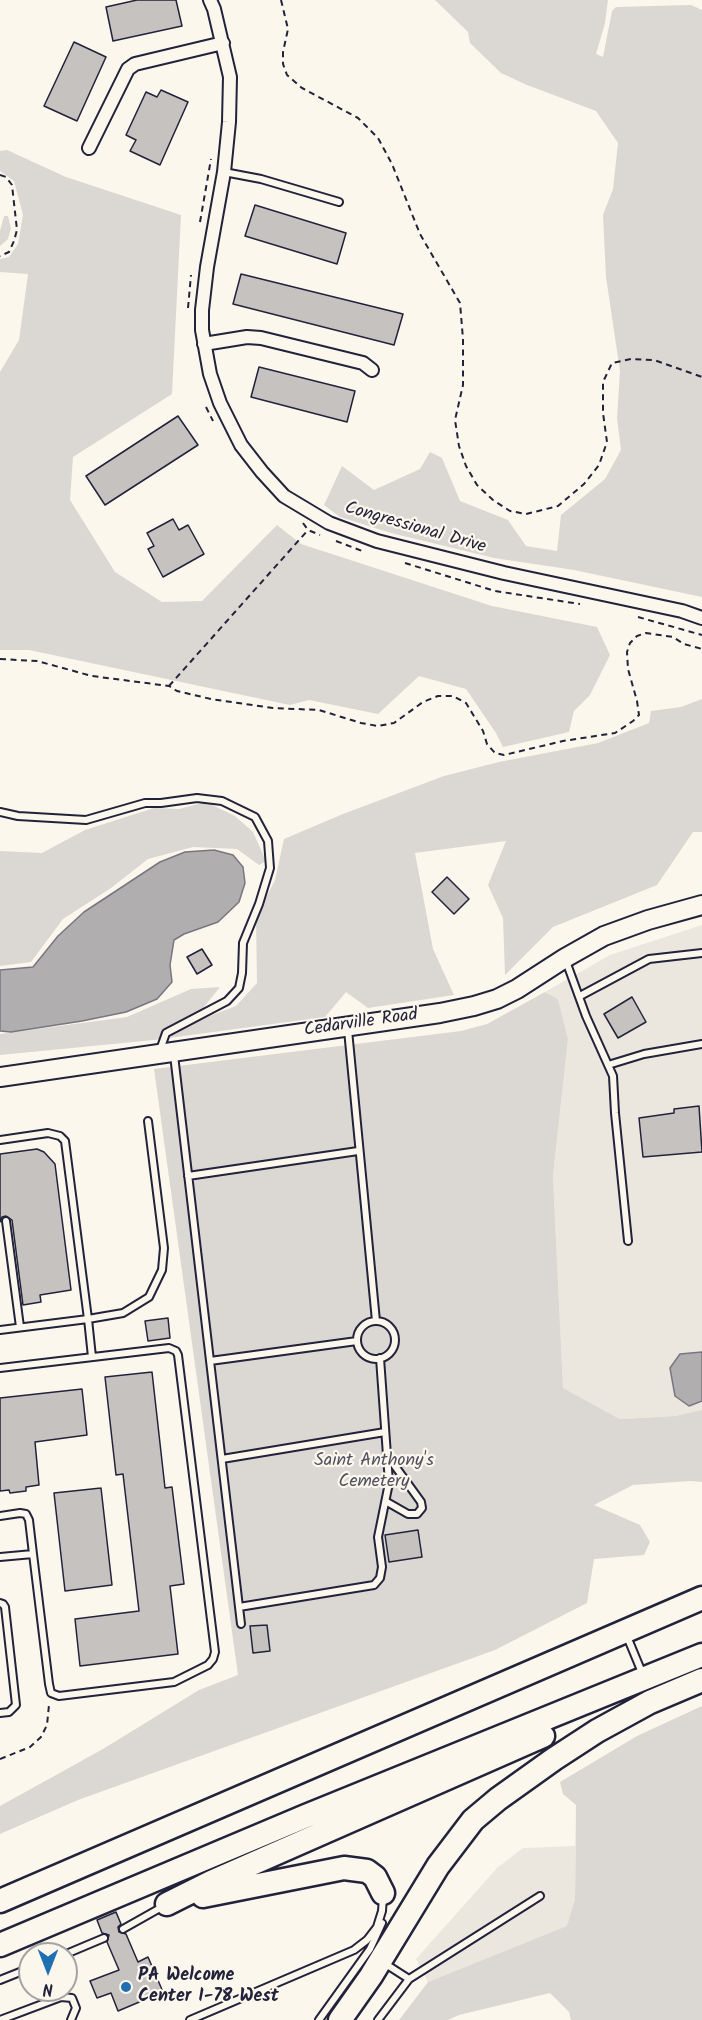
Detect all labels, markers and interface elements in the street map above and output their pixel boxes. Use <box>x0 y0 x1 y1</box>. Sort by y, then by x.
street label: Congressional Drive <box>342 498 488 560</box>
street label: Cedarville Road <box>303 1005 419 1043</box>
park label: Saint Anthony's Cemetery <box>314 1451 434 1494</box>
north arrow <box>18 1942 78 2002</box>
place label: PA Welcome Center I-78 West <box>138 1966 279 2008</box>
text: N <box>43 1976 53 2001</box>
marker: PA Welcome Center I-78 West <box>119 1980 133 1994</box>

